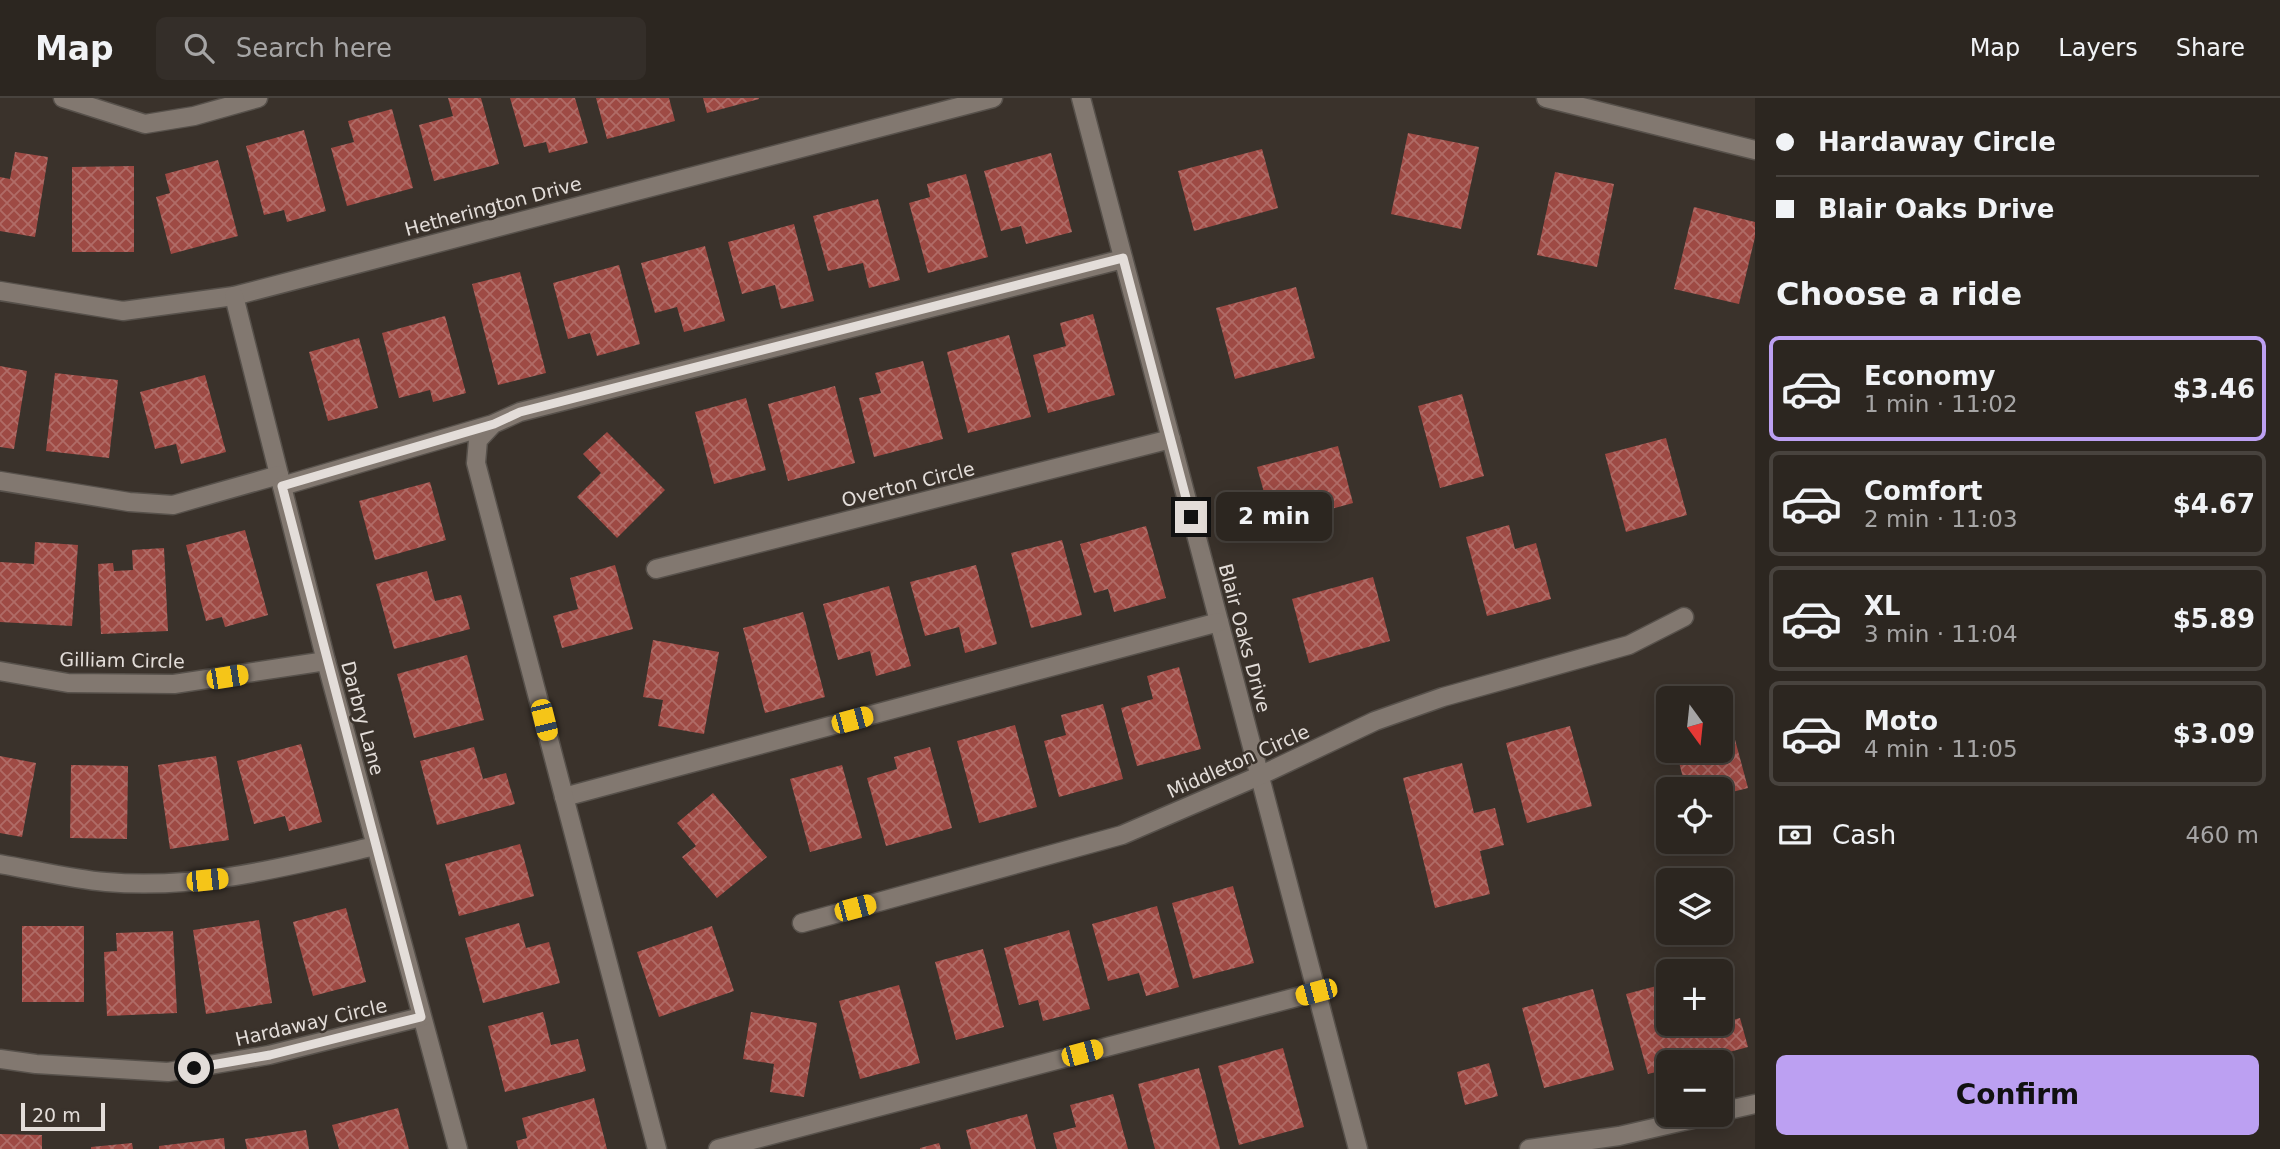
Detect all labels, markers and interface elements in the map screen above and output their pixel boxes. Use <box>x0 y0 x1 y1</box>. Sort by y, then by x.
search box <box>156 17 646 80</box>
text: Map <box>35 29 114 68</box>
icon: search <box>180 29 218 67</box>
text: Search here <box>236 33 392 63</box>
text: Map <box>1970 34 2020 62</box>
text: Layers <box>2058 34 2138 62</box>
text: Share <box>2176 34 2245 62</box>
text: Hardaway Circle <box>1818 127 2056 157</box>
street label: Hetherington Drive <box>402 172 584 240</box>
text: Blair Oaks Drive <box>1818 194 2054 224</box>
text: Choose a ride <box>1776 275 2022 313</box>
icon: car <box>1780 357 1843 420</box>
text: Economy <box>1864 361 1995 391</box>
text: $3.46 <box>2173 374 2255 404</box>
text: 1 min · 11:02 <box>1864 391 2018 417</box>
street label: Overton Circle <box>839 457 977 511</box>
icon: car <box>1780 472 1843 535</box>
text: Comfort <box>1864 476 1982 506</box>
text: $4.67 <box>2173 489 2255 519</box>
callout: 2 min <box>1216 492 1331 542</box>
route end <box>1175 501 1207 533</box>
text: 2 min <box>1238 503 1310 529</box>
text: 2 min · 11:03 <box>1864 506 2018 532</box>
street label: Blair Oaks Drive <box>1215 561 1275 715</box>
icon: car <box>1780 587 1843 650</box>
text: XL <box>1864 591 1901 621</box>
text: $5.89 <box>2173 604 2255 634</box>
text: 3 min · 11:04 <box>1864 621 2018 647</box>
street label: Gilliam Circle <box>59 648 185 672</box>
street label: Darbry Lane <box>337 659 389 777</box>
car <box>205 663 250 691</box>
north arrow <box>1656 686 1732 763</box>
map controls <box>1656 686 1733 1127</box>
car <box>529 697 560 743</box>
icon: car <box>1780 702 1843 765</box>
car <box>829 704 876 736</box>
text: Moto <box>1864 706 1938 736</box>
text: $3.09 <box>2173 719 2255 749</box>
street label: Middleton Circle <box>1164 720 1312 802</box>
text: 4 min · 11:05 <box>1864 736 2018 762</box>
button: locate <box>1656 777 1733 854</box>
icon: cash <box>1776 816 1814 854</box>
text: Cash <box>1832 820 1896 850</box>
text: 460 m <box>2185 822 2259 848</box>
car <box>186 867 229 893</box>
button: layers <box>1656 868 1733 945</box>
car <box>832 892 879 924</box>
button: + <box>1656 959 1733 1036</box>
car <box>1293 976 1340 1008</box>
street label: Hardaway Circle <box>233 994 389 1050</box>
car <box>1059 1037 1106 1069</box>
button: − <box>1656 1050 1733 1127</box>
route start <box>178 1052 210 1084</box>
button: Confirm <box>1776 1055 2259 1135</box>
scale bar <box>21 1100 105 1132</box>
text: 20 m <box>32 1104 81 1126</box>

